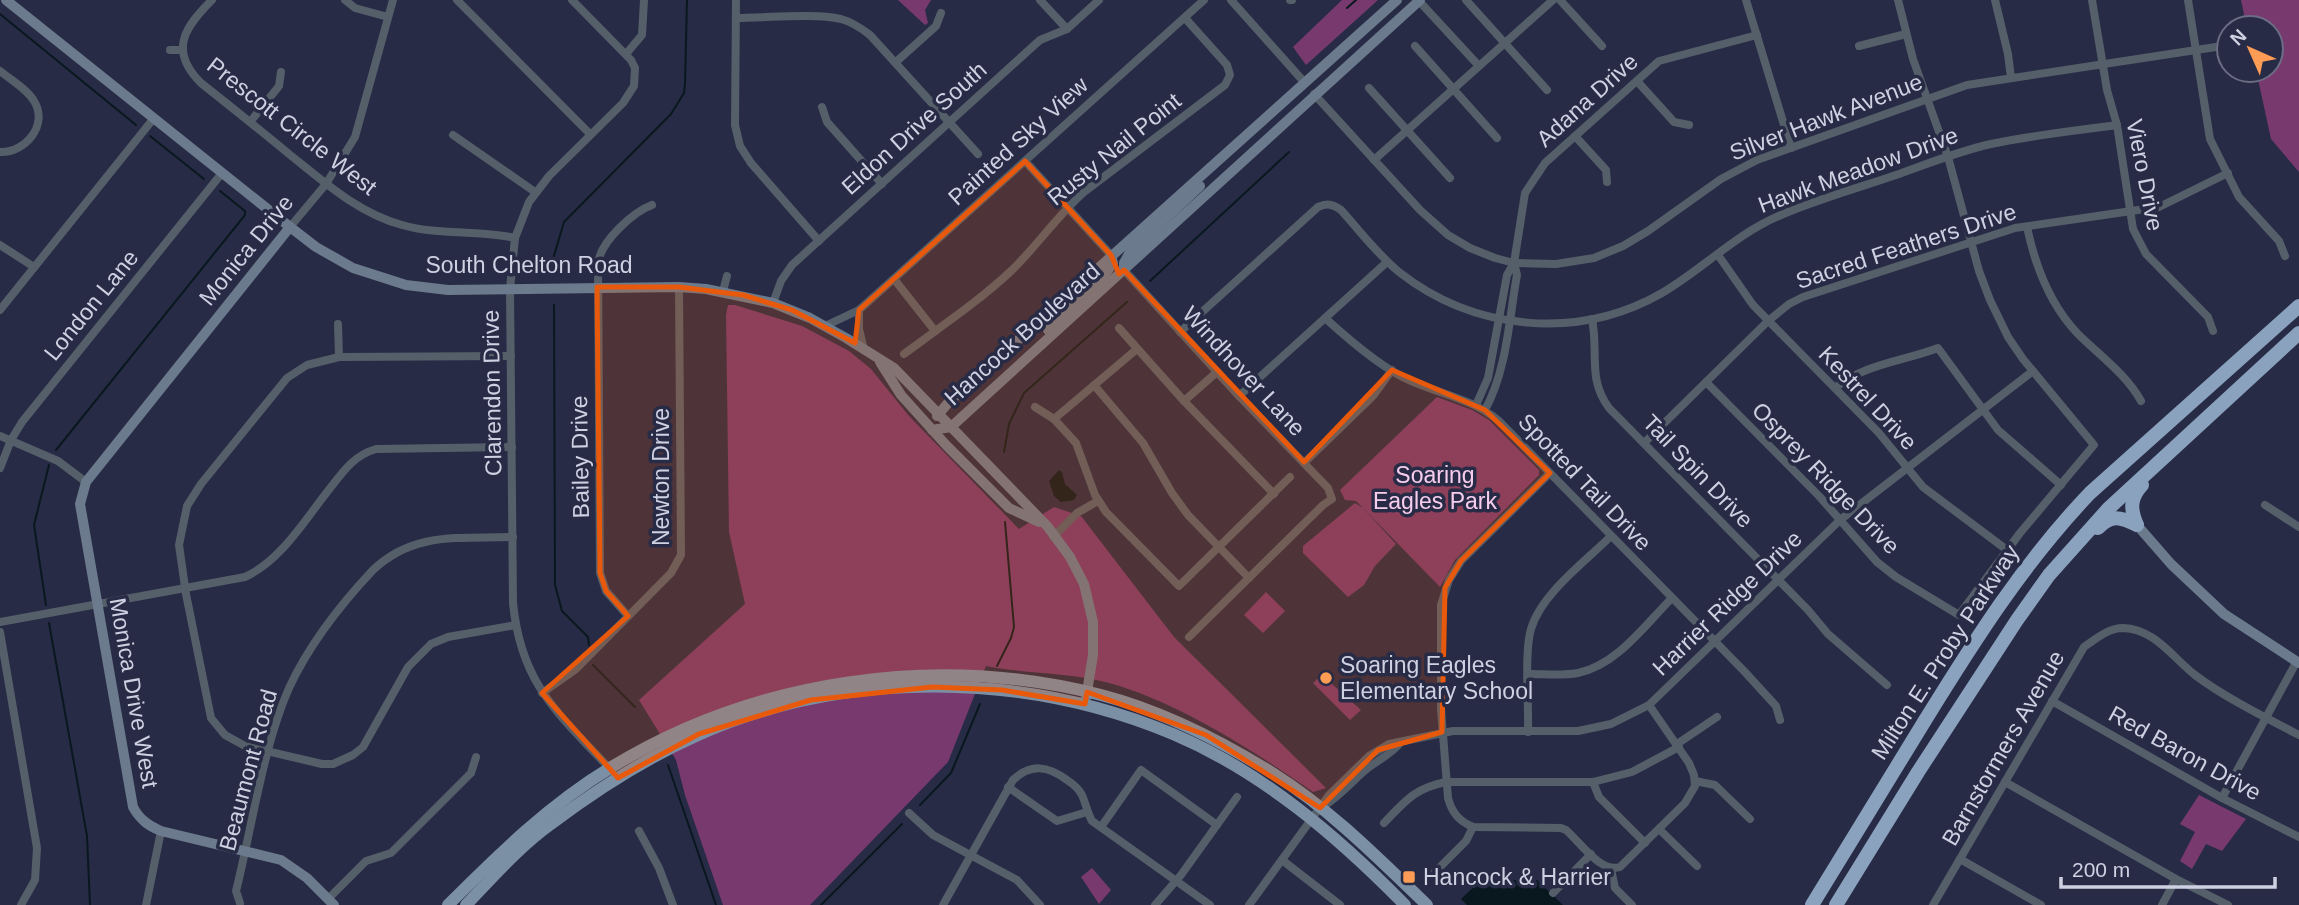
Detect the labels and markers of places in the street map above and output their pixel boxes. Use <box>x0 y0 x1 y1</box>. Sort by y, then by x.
place label: Soaring Eagles Elementary School <box>1340 652 1533 704</box>
marker: Soaring Eagles Elementary School <box>1318 670 1334 686</box>
place label: Hancock & Harrier <box>1423 864 1611 890</box>
marker: Hancock & Harrier <box>1401 869 1417 885</box>

